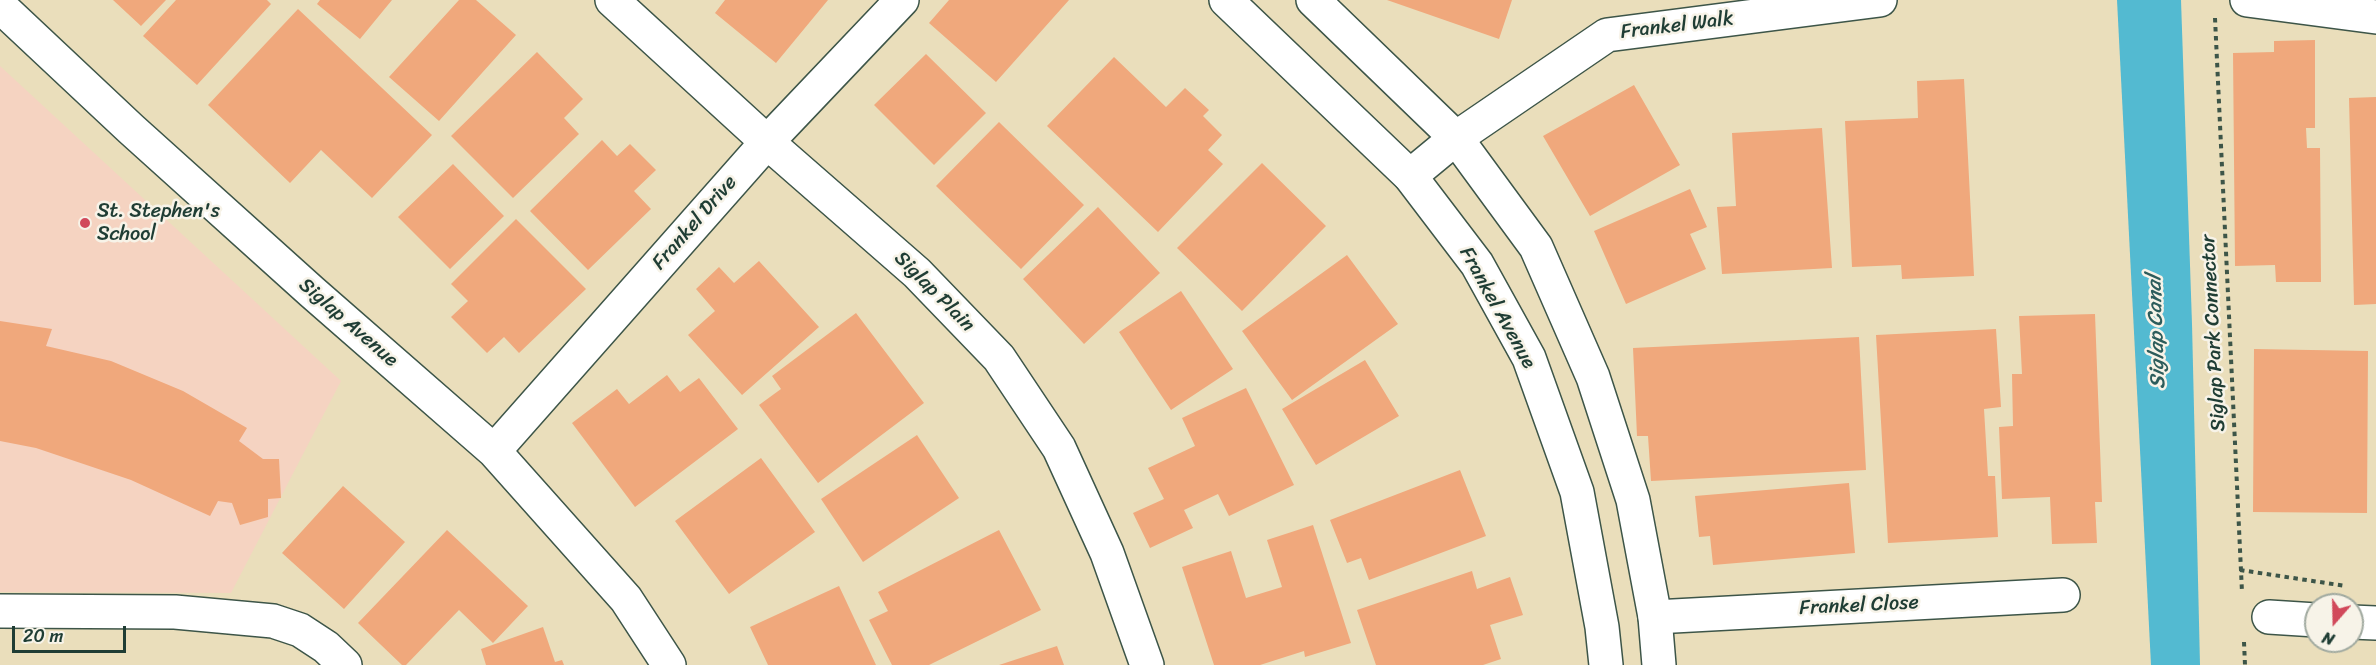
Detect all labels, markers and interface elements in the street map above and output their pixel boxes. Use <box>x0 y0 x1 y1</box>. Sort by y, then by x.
street label: Frankel Walk <box>1619 7 1735 45</box>
street label: Frankel Drive <box>648 171 742 275</box>
place label: St. Stephen's School <box>97 200 220 247</box>
marker: St. Stephen's School <box>78 216 92 230</box>
street label: Siglap Park Connector <box>2197 234 2231 432</box>
street label: Frankel Avenue <box>1454 243 1540 373</box>
street label: Siglap Plain <box>889 247 979 337</box>
street label: Siglap Avenue <box>294 273 402 373</box>
water label: Siglap Canal <box>2142 275 2172 389</box>
street label: Frankel Close <box>1799 591 1919 621</box>
north arrow <box>2304 593 2364 653</box>
scale bar <box>15 614 129 652</box>
text: 20 m <box>23 620 63 652</box>
text: N <box>2318 623 2339 654</box>

